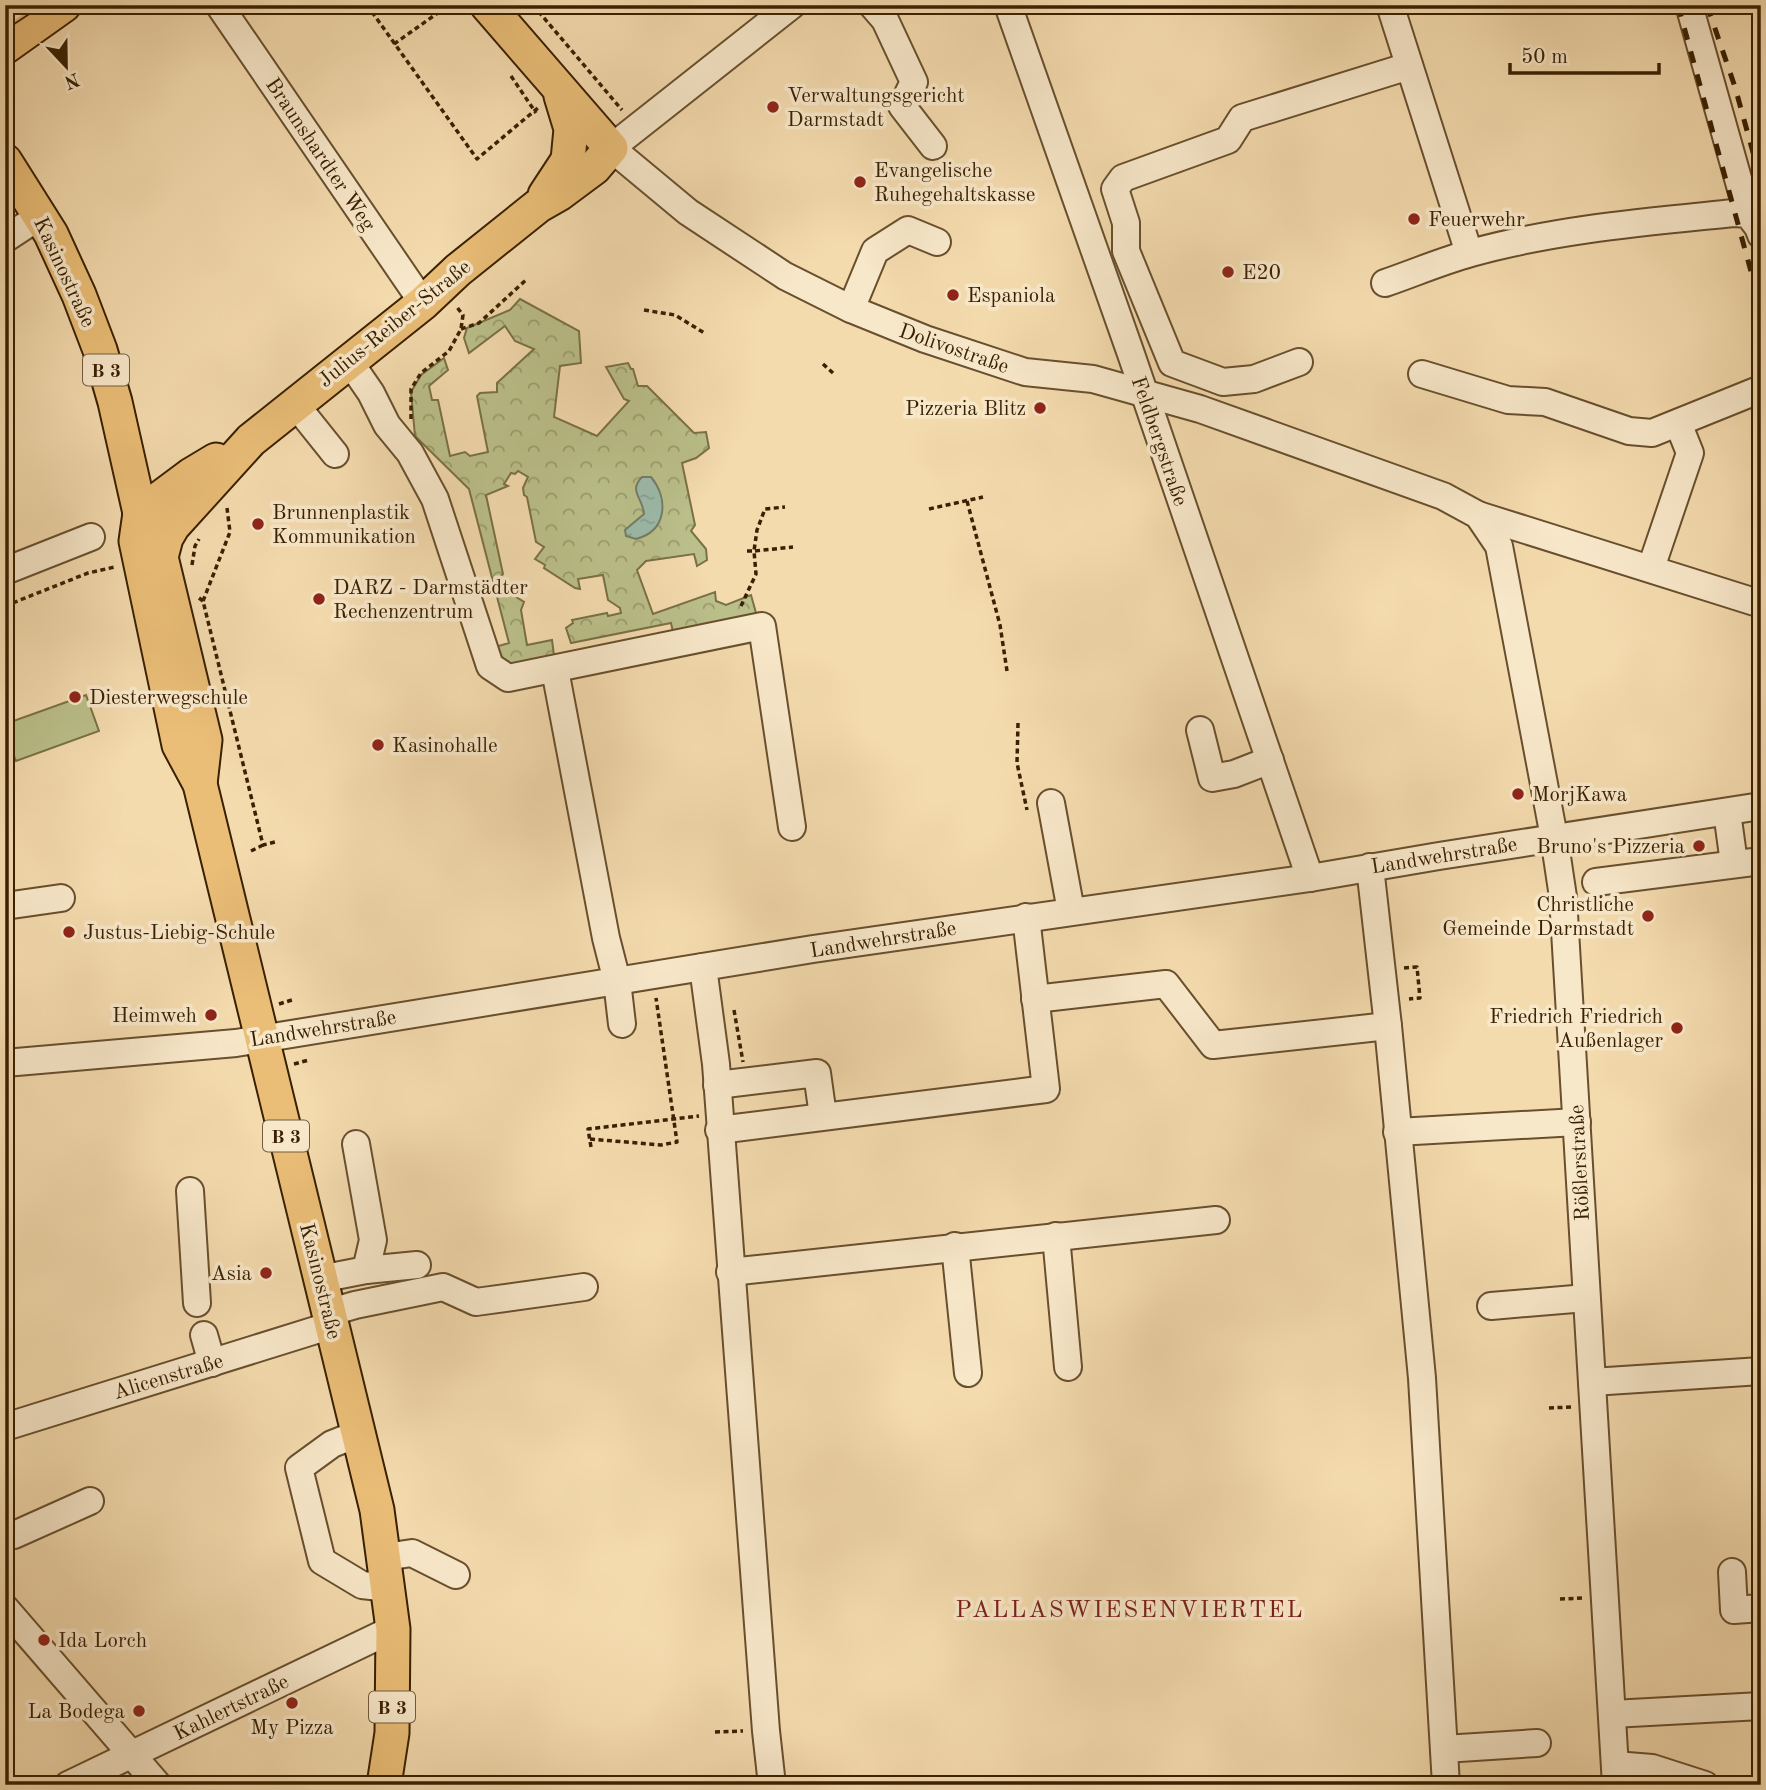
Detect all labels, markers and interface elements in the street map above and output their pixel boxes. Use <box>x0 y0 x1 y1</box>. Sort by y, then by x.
north arrow <box>32 32 102 102</box>
scale bar <box>1510 32 1659 76</box>
text: 50 m <box>1521 47 1568 68</box>
text: N <box>61 68 82 91</box>
street label: Braunshardter Weg <box>261 75 379 236</box>
place label: Verwaltungsgericht Darmstadt <box>787 86 965 131</box>
marker: Verwaltungsgericht Darmstadt <box>765 99 781 115</box>
place label: Evangelische Ruhegehaltskasse <box>874 161 1035 206</box>
marker: Evangelische Ruhegehaltskasse <box>852 174 868 190</box>
place label: Feuerwehr <box>1428 210 1525 231</box>
marker: Feuerwehr <box>1406 211 1422 227</box>
street label: Kasinostraße <box>29 214 98 331</box>
street label: Julius-Reiber-Straße <box>315 256 475 392</box>
place label: E20 <box>1242 263 1281 284</box>
marker: E20 <box>1220 264 1236 280</box>
place label: Espaniola <box>967 286 1055 307</box>
marker: Espaniola <box>945 287 961 303</box>
street label: Dolivostraße <box>896 321 1011 378</box>
road number: B 3 <box>83 354 129 386</box>
street label: Feldbergstraße <box>1127 374 1191 509</box>
place label: Pizzeria Blitz <box>905 399 1026 420</box>
marker: Pizzeria Blitz <box>1032 400 1048 416</box>
place label: Brunnenplastik Kommunikation <box>272 503 416 548</box>
marker: Brunnenplastik Kommunikation <box>250 516 266 532</box>
place label: DARZ - Darmstädter Rechenzentrum <box>333 578 528 623</box>
marker: DARZ - Darmstädter Rechenzentrum <box>311 591 327 607</box>
place label: Diesterwegschule <box>89 688 248 709</box>
marker: Diesterwegschule <box>67 689 83 705</box>
place label: Kasinohalle <box>392 736 498 757</box>
marker: Kasinohalle <box>370 737 386 753</box>
place label: MorjKawa <box>1532 785 1627 806</box>
marker: MorjKawa <box>1510 786 1526 802</box>
street label: Landwehrstraße <box>1370 835 1519 878</box>
place label: Bruno's Pizzeria <box>1536 837 1685 858</box>
marker: Bruno's Pizzeria <box>1691 838 1707 854</box>
place label: Christliche Gemeinde Darmstadt <box>1442 895 1634 940</box>
marker: Christliche Gemeinde Darmstadt <box>1640 908 1656 924</box>
street label: Landwehrstraße <box>809 919 958 962</box>
place label: Justus-Liebig-Schule <box>83 923 275 944</box>
marker: Justus-Liebig-Schule <box>61 924 77 940</box>
place label: Heimweh <box>112 1006 197 1027</box>
marker: Heimweh <box>203 1007 219 1023</box>
place label: Friedrich Friedrich Außenlager <box>1489 1007 1663 1052</box>
street label: Landwehrstraße <box>249 1008 398 1051</box>
marker: Friedrich Friedrich Außenlager <box>1669 1020 1685 1036</box>
street label: Rößlerstraße <box>1567 1104 1594 1222</box>
road number: B 3 <box>263 1120 309 1152</box>
street label: Kasinostraße <box>295 1221 344 1342</box>
place label: Asia <box>211 1264 252 1285</box>
marker: Asia <box>258 1265 274 1281</box>
street label: Alicenstraße <box>111 1351 226 1404</box>
district label: PALLASWIESENVIERTEL <box>955 1599 1305 1623</box>
place label: Ida Lorch <box>58 1631 147 1652</box>
marker: Ida Lorch <box>36 1632 52 1648</box>
street label: Kahlertstraße <box>171 1671 292 1745</box>
road number: B 3 <box>369 1692 415 1722</box>
marker: My Pizza <box>284 1695 300 1711</box>
place label: La Bodega <box>27 1702 125 1723</box>
marker: La Bodega <box>131 1703 147 1719</box>
place label: My Pizza <box>250 1718 334 1739</box>

